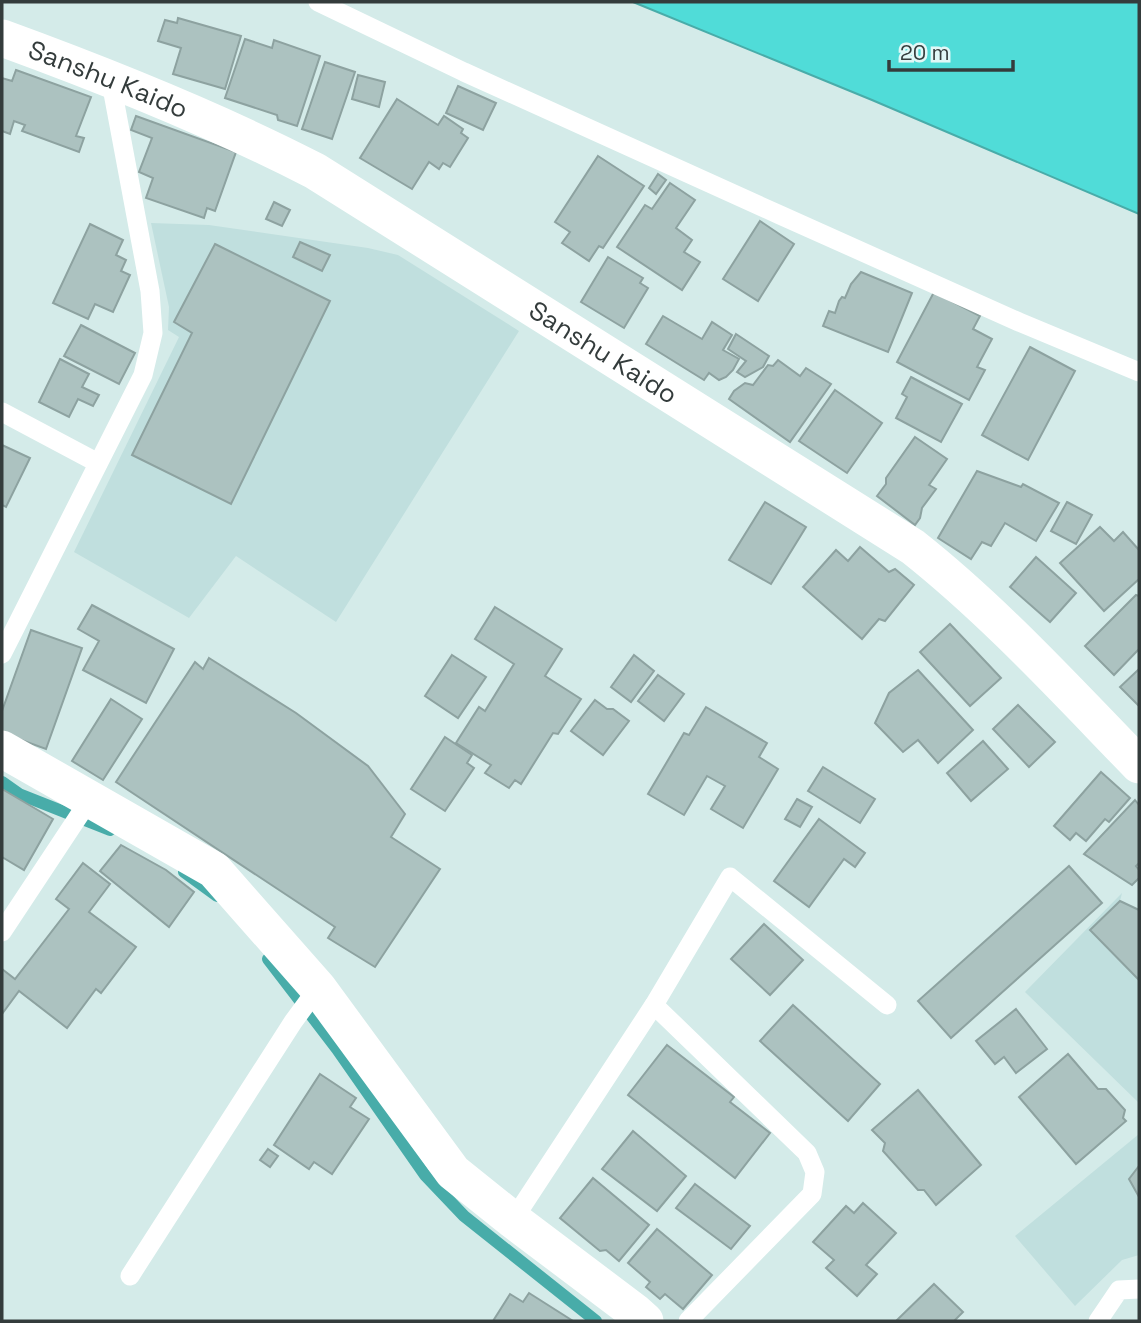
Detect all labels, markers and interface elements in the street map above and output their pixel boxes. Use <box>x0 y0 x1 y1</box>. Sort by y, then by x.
scale bar <box>889 28 1013 72</box>
street label: Sanshu Kaido <box>24 32 193 126</box>
text: 20 m <box>900 39 950 66</box>
street label: Sanshu Kaido <box>523 293 684 412</box>

